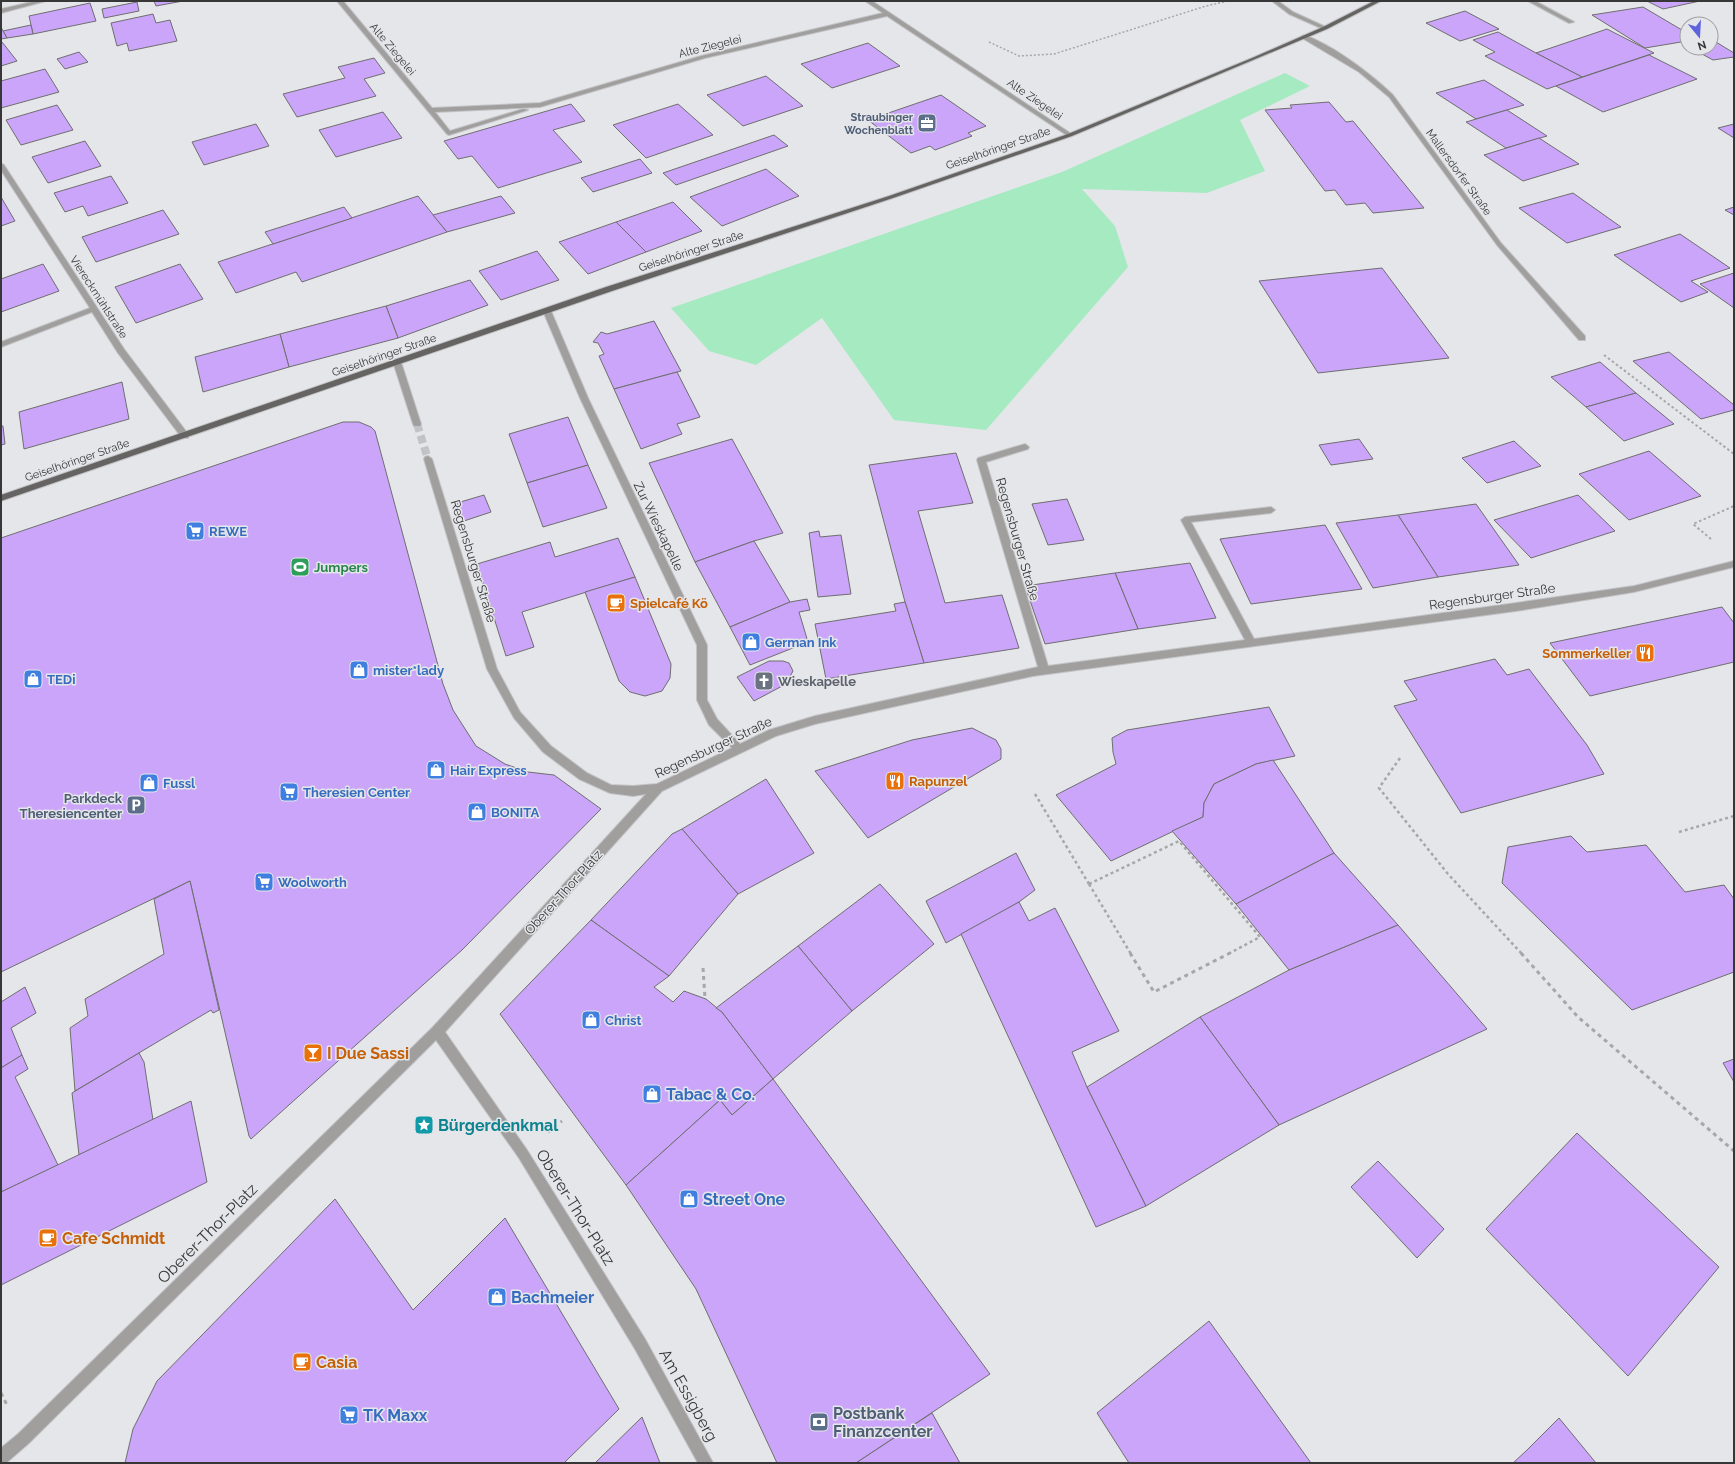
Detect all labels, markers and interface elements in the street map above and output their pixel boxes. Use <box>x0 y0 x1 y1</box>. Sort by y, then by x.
north arrow <box>1679 16 1719 56</box>
street label: Alte Ziegelei <box>367 21 418 78</box>
street label: Alte Ziegelei <box>677 32 743 61</box>
text: N <box>1696 38 1708 53</box>
street label: Alte Ziegelei <box>1004 76 1065 123</box>
place label: Straubinger Wochenblatt <box>844 111 914 137</box>
office icon: Straubinger Wochenblatt <box>916 112 938 134</box>
street label: Geiselhöringer Straße <box>944 124 1053 172</box>
street label: Mallersdorfer Straße <box>1423 127 1495 218</box>
street label: Geiselhöringer Straße <box>637 228 746 275</box>
street label: Viereckmühlstraße <box>67 254 130 341</box>
street label: Geiselhöringer Straße <box>330 331 439 379</box>
street label: Geiselhöringer Straße <box>23 436 132 484</box>
street label: Regensburger Straße <box>993 476 1042 603</box>
street label: Zur Wieskapelle <box>630 479 687 574</box>
street label: Regensburger Straße <box>448 498 499 625</box>
supermarket icon: REWE <box>184 520 206 542</box>
place label: REWE <box>209 524 247 539</box>
sports icon: Jumpers <box>289 556 311 578</box>
place label: Jumpers <box>314 560 368 575</box>
street label: Regensburger Straße <box>1428 580 1557 613</box>
cafe icon: Spielcafé Kö <box>605 592 627 614</box>
place label: Spielcafé Kö <box>630 596 708 611</box>
shop icon: German Ink <box>740 631 762 653</box>
place label: German Ink <box>765 635 837 650</box>
restaurant icon: Sommerkeller <box>1634 642 1656 664</box>
place label: Sommerkeller <box>1542 646 1631 661</box>
shop icon: mister*lady <box>348 659 370 681</box>
place label: mister*lady <box>373 663 444 678</box>
shop icon: TEDi <box>22 668 44 690</box>
church icon: Wieskapelle <box>753 670 775 692</box>
place label: TEDi <box>47 672 75 687</box>
place label: Wieskapelle <box>778 674 856 689</box>
street label: Regensburger Straße <box>652 714 774 781</box>
shop icon: Hair Express <box>425 759 447 781</box>
place label: Hair Express <box>450 763 527 778</box>
restaurant icon: Rapunzel <box>884 770 906 792</box>
shop icon: Fussl <box>138 772 160 794</box>
place label: Rapunzel <box>909 774 968 789</box>
place label: Fussl <box>163 776 196 791</box>
supermarket icon: Theresien Center <box>278 781 300 803</box>
place label: Theresien Center <box>303 785 410 800</box>
place label: Parkdeck Theresiencenter <box>20 791 123 821</box>
parking icon: Parkdeck Theresiencenter <box>125 794 147 816</box>
shop icon: BONITA <box>466 801 488 823</box>
place label: BONITA <box>491 805 539 820</box>
street label: Oberer-Thor-Platz <box>522 847 605 938</box>
supermarket icon: Woolworth <box>253 871 275 893</box>
place label: Woolworth <box>278 875 347 890</box>
shop icon: Christ <box>580 1009 602 1031</box>
place label: Christ <box>605 1013 642 1028</box>
bar icon: I Due Sassi <box>302 1042 324 1064</box>
place label: I Due Sassi <box>327 1044 409 1063</box>
shop icon: Tabac & Co. <box>641 1083 663 1105</box>
place label: Tabac & Co. <box>666 1085 755 1104</box>
place icon: Bürgerdenkmal <box>413 1114 435 1136</box>
place label: Bürgerdenkmal <box>438 1116 559 1135</box>
street label: Oberer-Thor-Platz <box>532 1146 619 1269</box>
street label: Oberer-Thor-Platz <box>153 1179 261 1287</box>
shop icon: Street One <box>678 1188 700 1210</box>
place label: Street One <box>703 1190 786 1209</box>
cafe icon: Cafe Schmidt <box>37 1227 59 1249</box>
place label: Cafe Schmidt <box>62 1229 165 1248</box>
shop icon: Bachmeier <box>486 1286 508 1308</box>
place label: Bachmeier <box>511 1288 594 1307</box>
street label: Am Essigberg <box>655 1346 722 1445</box>
cafe icon: Casia <box>291 1351 313 1373</box>
place label: Casia <box>316 1353 357 1372</box>
supermarket icon: TK Maxx <box>338 1404 360 1426</box>
place label: Postbank Finanzcenter <box>833 1404 933 1441</box>
place label: TK Maxx <box>363 1406 428 1425</box>
bank icon: Postbank Finanzcenter <box>808 1411 830 1433</box>

